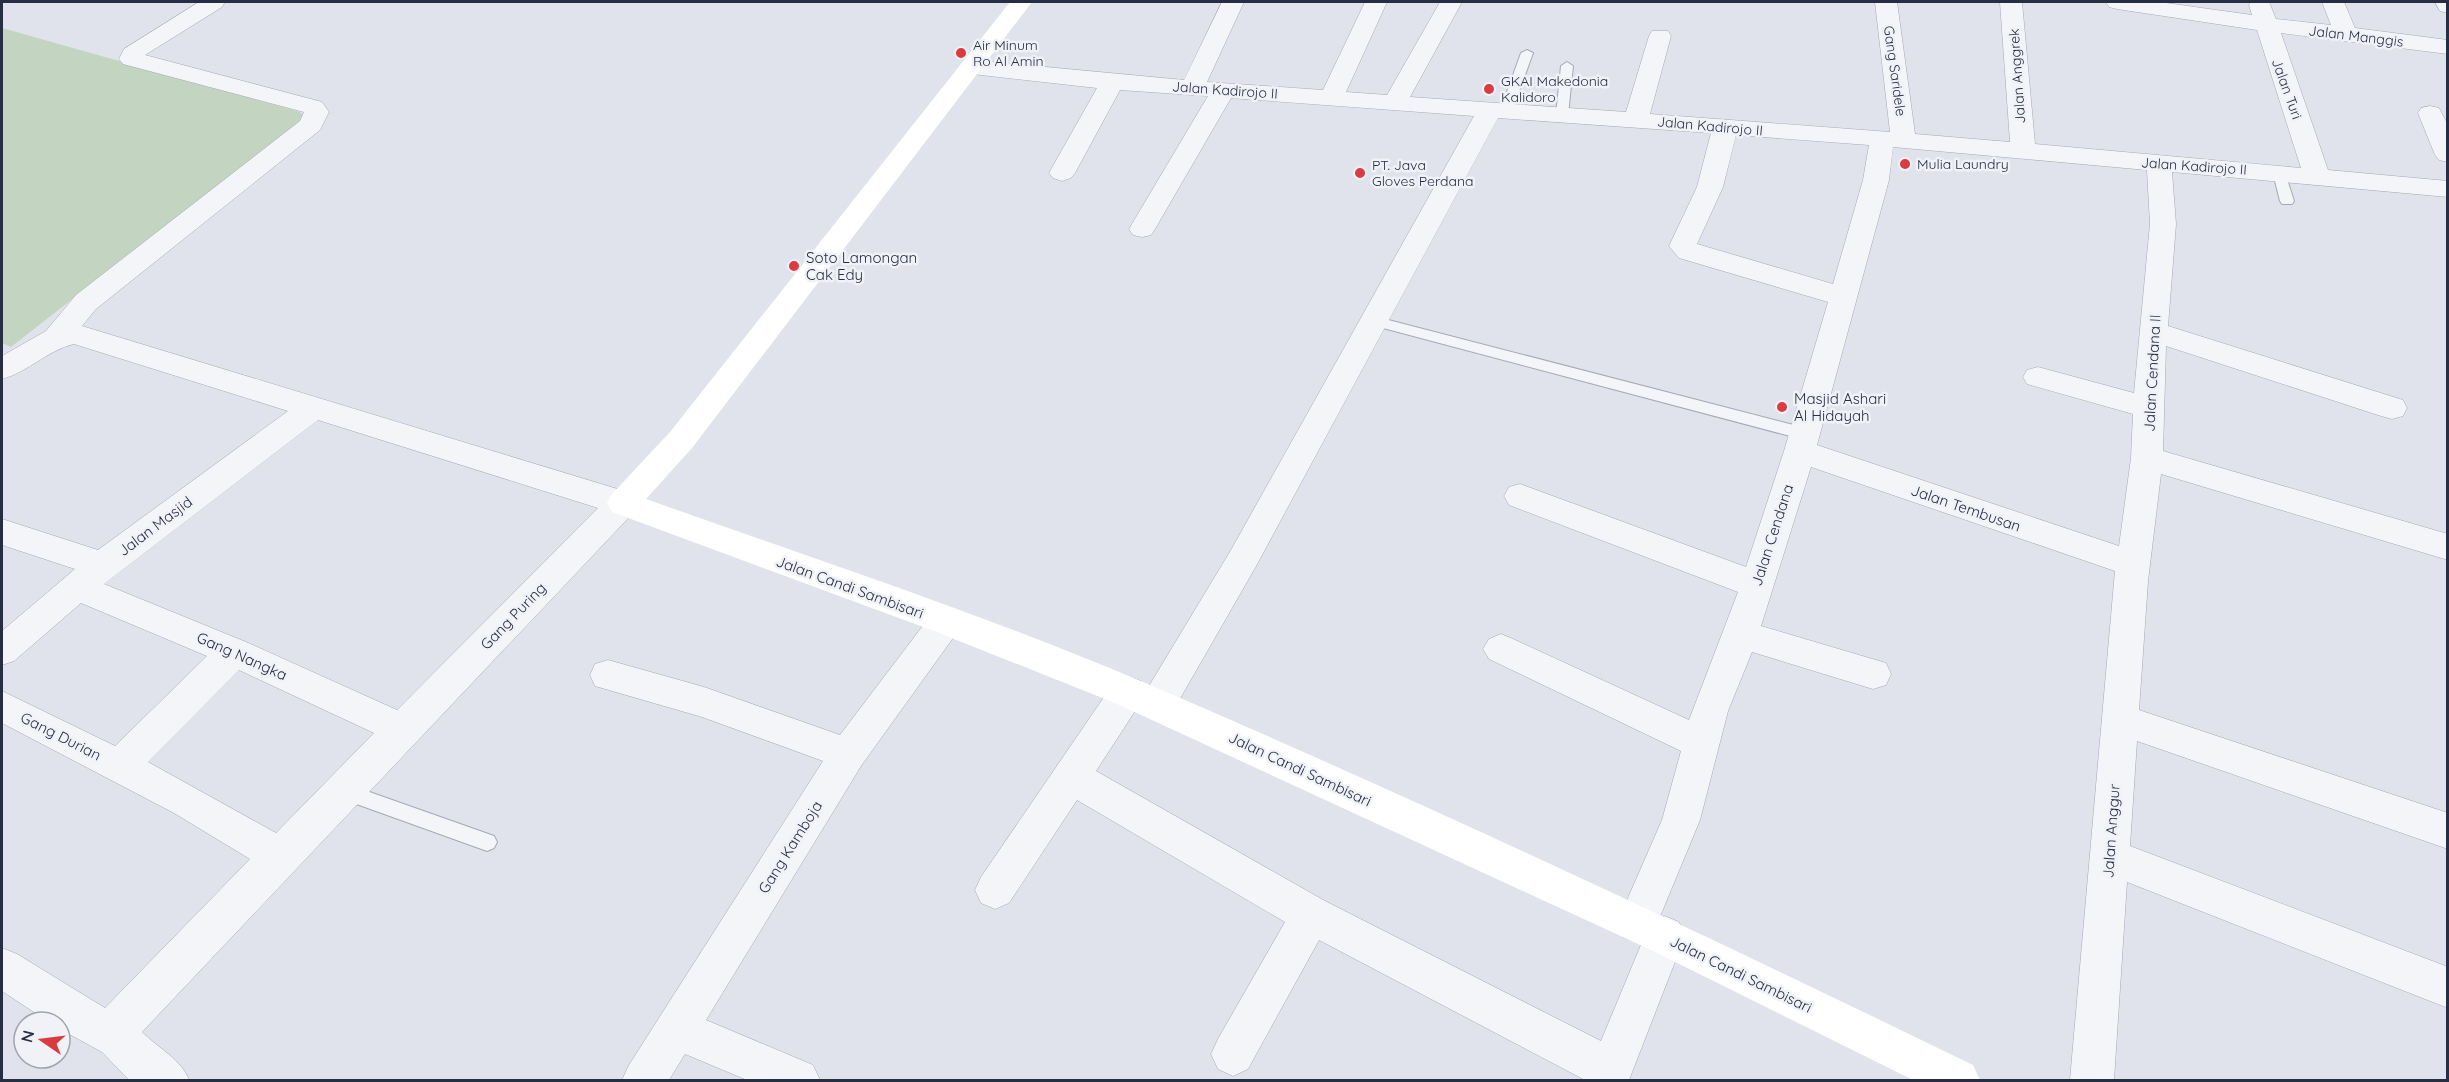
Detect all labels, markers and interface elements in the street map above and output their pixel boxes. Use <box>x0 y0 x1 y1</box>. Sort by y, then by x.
street label: Jalan Manggis <box>2308 21 2404 51</box>
street label: Gang Saridele <box>1880 25 1910 117</box>
street label: Jalan Anggrek <box>2005 28 2029 124</box>
place label: Air Minum Ro Al Amin <box>973 36 1044 70</box>
marker: Air Minum Ro Al Amin <box>954 46 968 60</box>
street label: Jalan Turi <box>2268 56 2306 122</box>
place label: GKAI Makedonia Kalidoro <box>1501 72 1608 106</box>
street label: Jalan Kadirojo II <box>1171 77 1279 103</box>
marker: GKAI Makedonia Kalidoro <box>1482 82 1496 96</box>
street label: Jalan Kadirojo II <box>1656 112 1764 140</box>
street label: Jalan Kadirojo II <box>2140 153 2248 179</box>
place label: Mulia Laundry <box>1917 155 2009 173</box>
place label: PT. Java Gloves Perdana <box>1372 156 1474 190</box>
marker: Mulia Laundry <box>1898 157 1912 171</box>
marker: PT. Java Gloves Perdana <box>1353 166 1367 180</box>
place label: Soto Lamongan Cak Edy <box>806 248 917 284</box>
marker: Soto Lamongan Cak Edy <box>787 259 801 273</box>
street label: Jalan Cendana II <box>2139 314 2165 432</box>
place label: Masjid Ashari Al Hidayah <box>1794 389 1886 425</box>
marker: Masjid Ashari Al Hidayah <box>1775 400 1789 414</box>
street label: Jalan Tembusan <box>1909 480 2023 536</box>
street label: Jalan Cendana <box>1747 482 1797 588</box>
street label: Jalan Masjid <box>114 492 196 560</box>
street label: Jalan Candi Sambisari <box>774 551 926 623</box>
street label: Gang Puring <box>476 578 550 654</box>
street label: Gang Nangka <box>194 628 290 684</box>
street label: Gang Durian <box>18 708 104 764</box>
street label: Jalan Candi Sambisari <box>1225 727 1375 811</box>
street label: Jalan Anggur <box>2098 783 2124 879</box>
street label: Gang Kamboja <box>754 797 826 897</box>
street label: Jalan Candi Sambisari <box>1667 931 1815 1017</box>
north arrow <box>12 1010 72 1070</box>
text: N <box>16 1028 39 1044</box>

